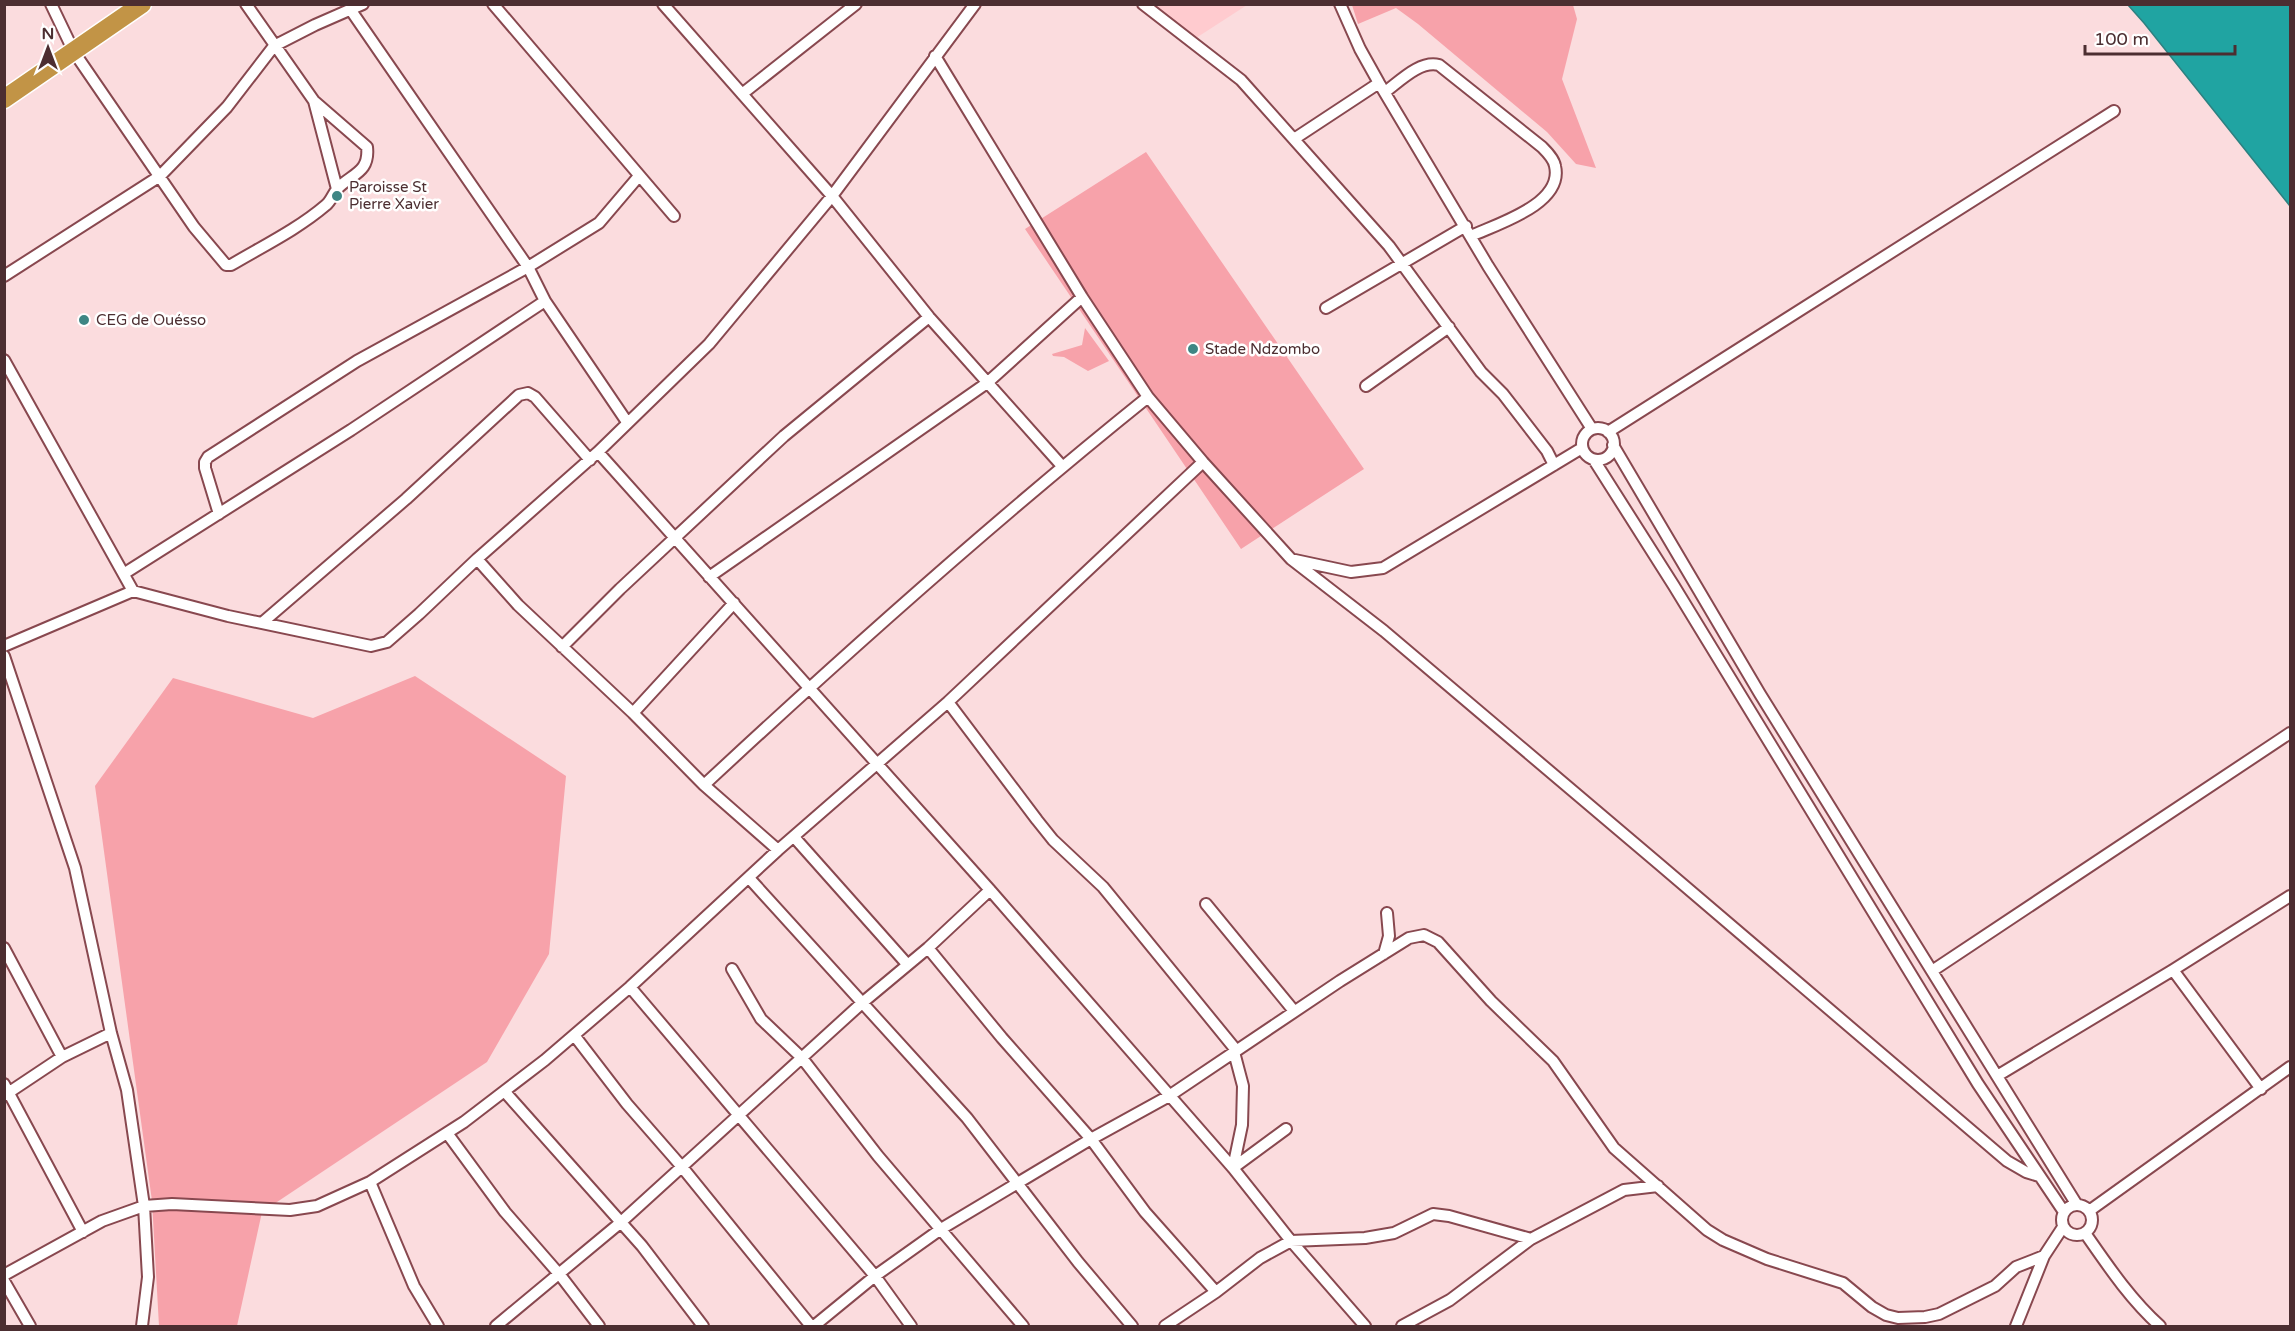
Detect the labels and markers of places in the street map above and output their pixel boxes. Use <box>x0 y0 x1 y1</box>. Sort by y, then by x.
place label: Paroisse St Pierre Xavier <box>349 178 439 213</box>
marker: Paroisse St Pierre Xavier <box>330 189 344 203</box>
place label: CEG de Ouésso <box>96 311 206 329</box>
marker: CEG de Ouésso <box>77 313 91 327</box>
place label: Stade Ndzombo <box>1205 340 1320 358</box>
marker: Stade Ndzombo <box>1186 342 1200 356</box>

